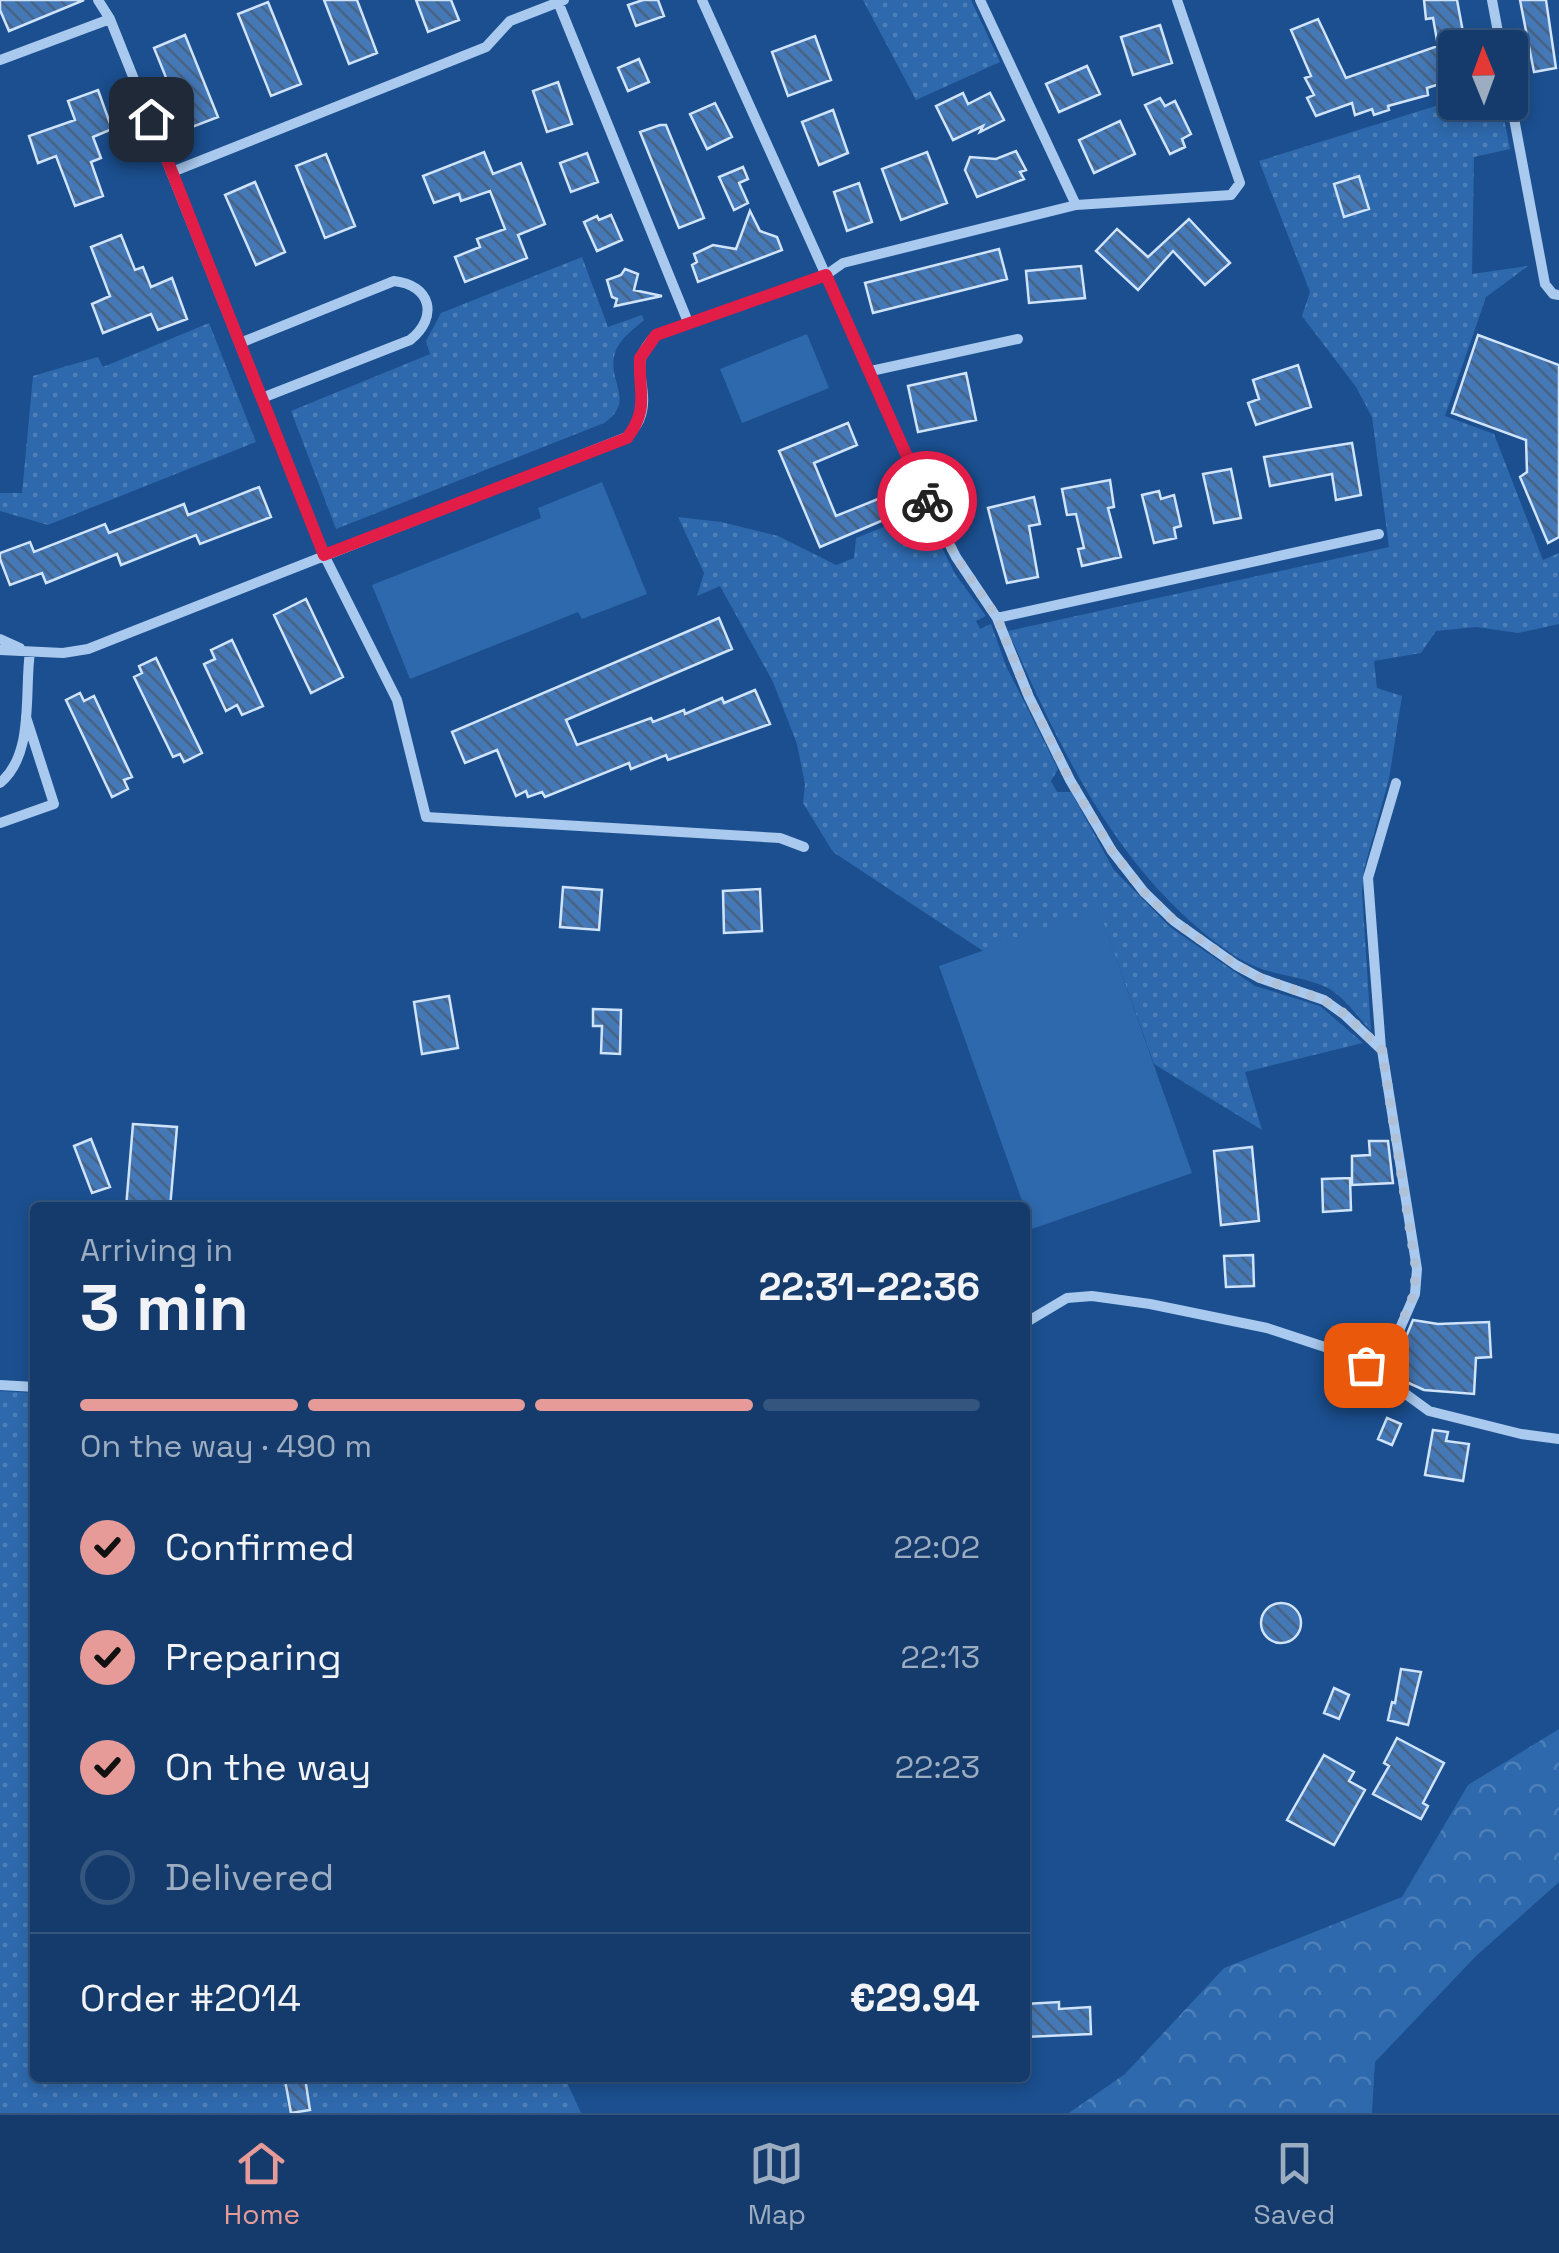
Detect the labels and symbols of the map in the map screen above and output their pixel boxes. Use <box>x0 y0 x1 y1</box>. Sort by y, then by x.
north arrow <box>1438 30 1528 120</box>
pin <box>109 77 194 162</box>
courier <box>877 451 977 551</box>
pin <box>1324 1323 1409 1408</box>

